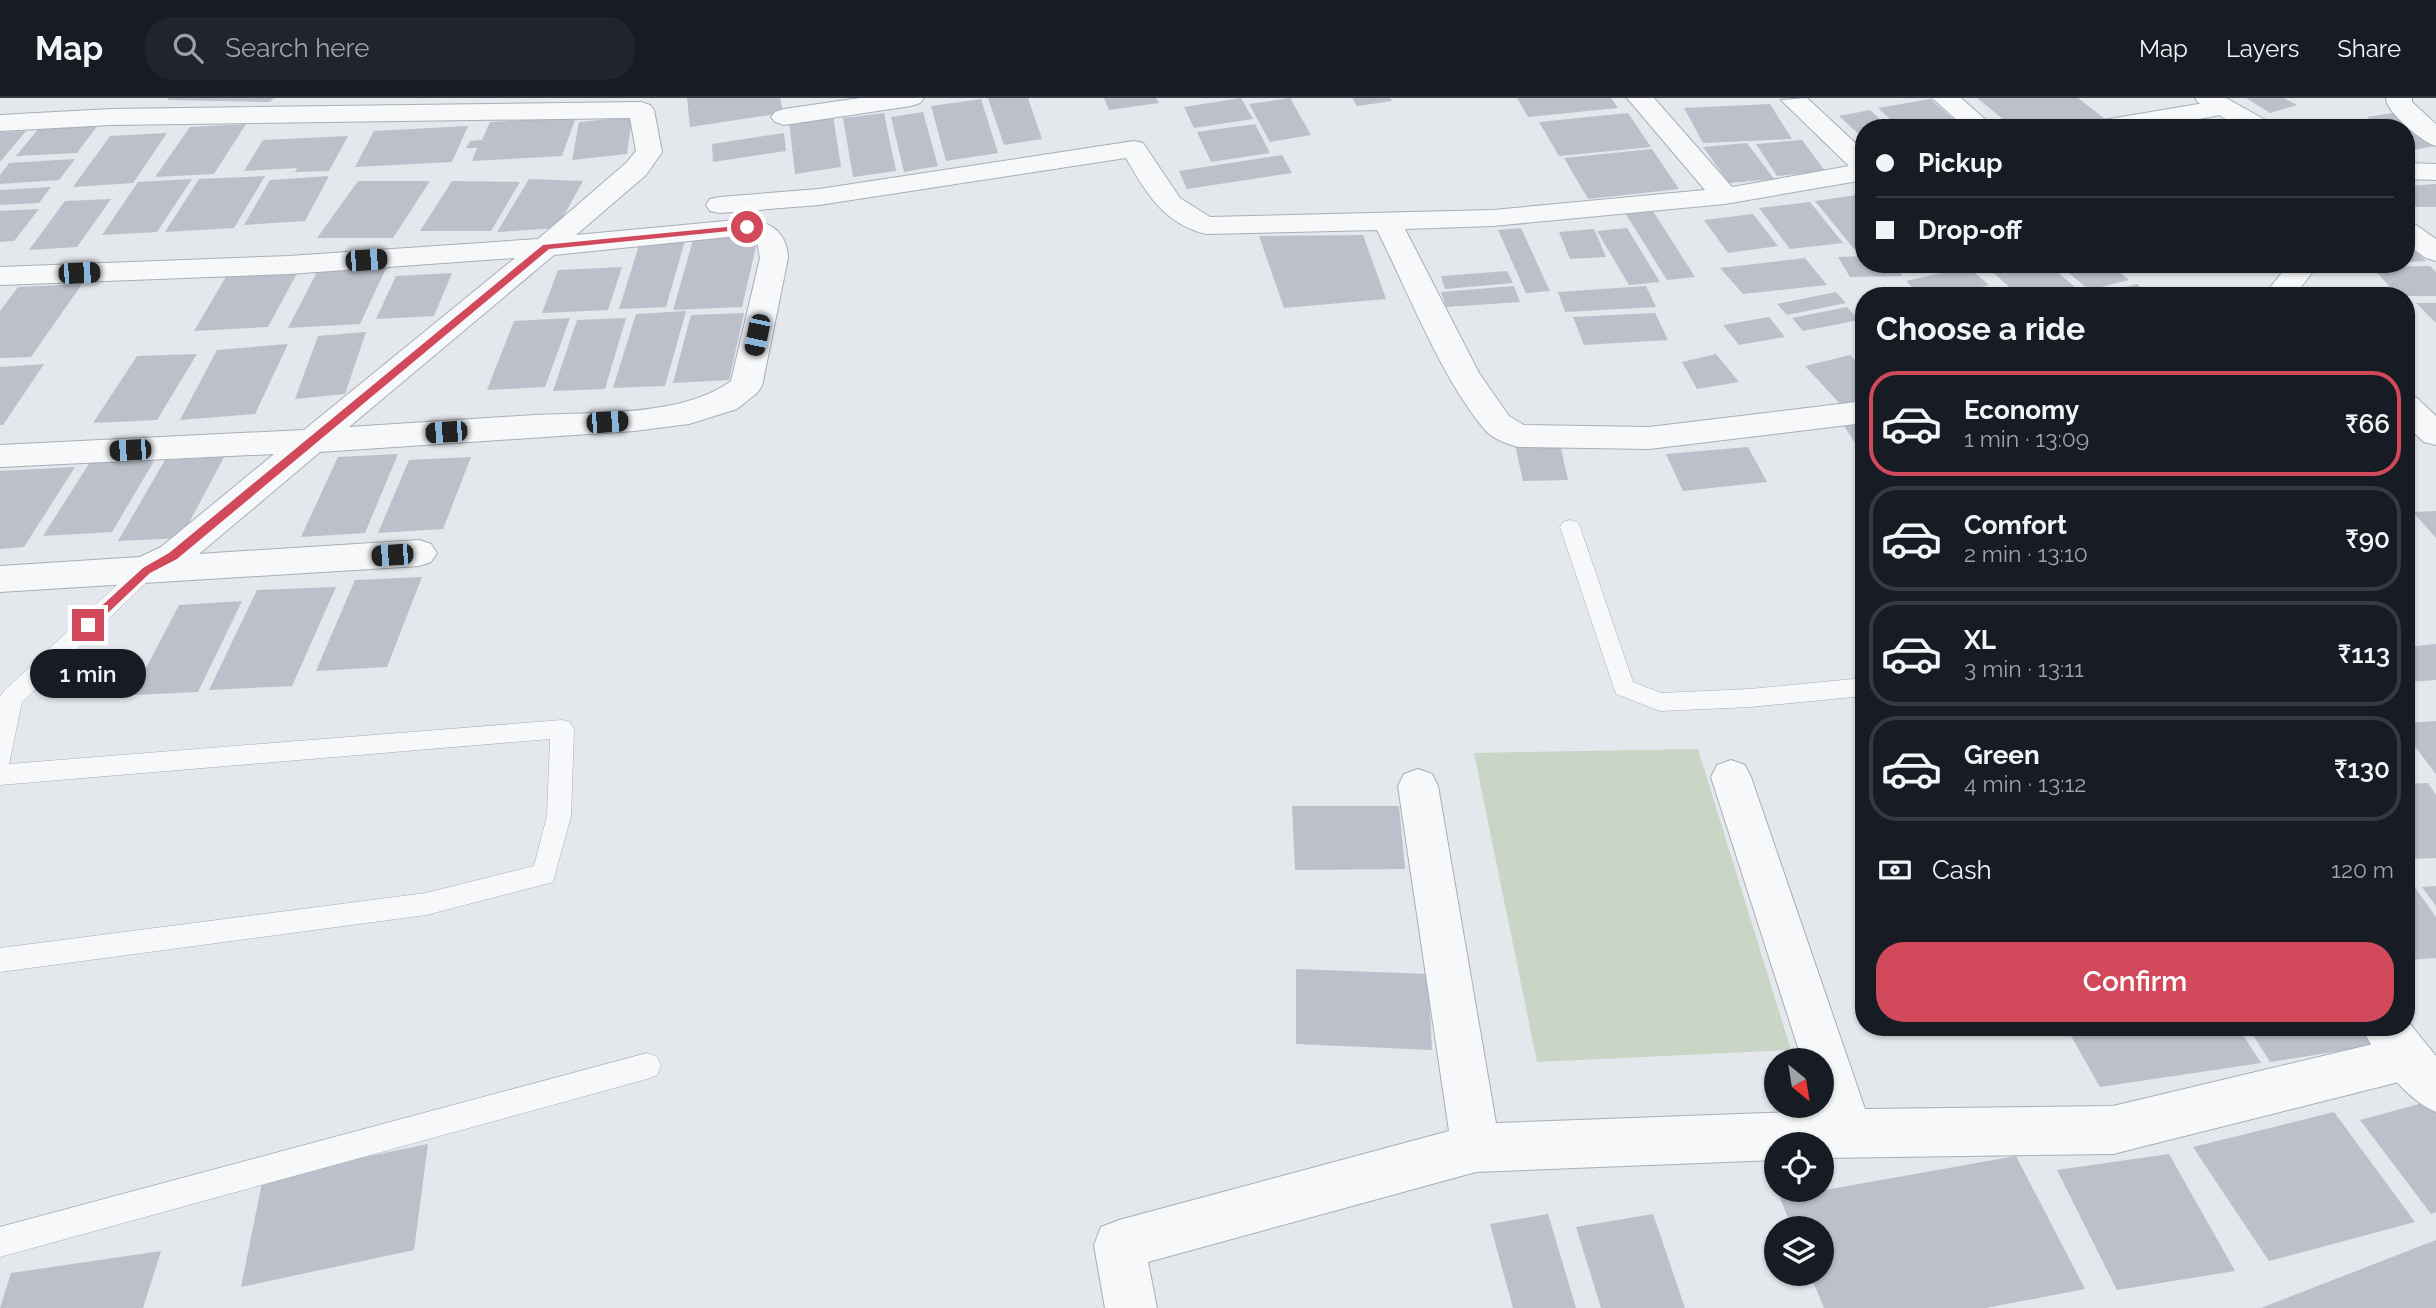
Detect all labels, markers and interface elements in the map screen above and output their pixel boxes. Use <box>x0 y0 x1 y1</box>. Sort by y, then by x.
search box <box>145 17 635 80</box>
text: Map <box>35 29 103 68</box>
icon: search <box>169 29 207 67</box>
text: Search here <box>225 33 370 63</box>
text: Map <box>2139 34 2188 63</box>
text: Layers <box>2226 34 2299 63</box>
text: Share <box>2337 34 2401 63</box>
text: Pickup <box>1918 148 2003 178</box>
route start <box>731 211 763 243</box>
text: Drop-off <box>1918 215 2022 245</box>
car <box>345 248 388 272</box>
car <box>58 262 101 284</box>
text: Choose a ride <box>1876 310 2085 347</box>
car <box>743 312 772 358</box>
icon: car <box>1880 392 1943 455</box>
text: Economy <box>1964 395 2079 425</box>
text: ₹66 <box>2345 409 2390 439</box>
car <box>586 410 629 434</box>
car <box>425 420 468 444</box>
text: 1 min · 13:09 <box>1964 425 2089 452</box>
car <box>109 438 152 462</box>
icon: car <box>1880 507 1943 570</box>
text: Comfort <box>1964 510 2067 540</box>
text: ₹90 <box>2345 524 2390 554</box>
text: 2 min · 13:10 <box>1964 540 2088 567</box>
car <box>371 543 414 567</box>
route end <box>72 609 104 641</box>
icon: car <box>1880 622 1943 685</box>
text: XL <box>1964 625 1996 655</box>
text: ₹113 <box>2338 639 2390 669</box>
callout: 1 min <box>30 650 146 698</box>
text: 3 min · 13:11 <box>1964 655 2084 682</box>
text: 1 min <box>59 660 117 687</box>
icon: car <box>1880 737 1943 800</box>
text: Green <box>1964 740 2040 770</box>
text: ₹130 <box>2334 754 2390 784</box>
text: 4 min · 13:12 <box>1964 770 2086 797</box>
icon: cash <box>1876 851 1914 889</box>
text: Cash <box>1932 855 1992 885</box>
text: 120 m <box>2331 856 2394 883</box>
button: Confirm <box>1876 942 2394 1022</box>
north arrow <box>1764 1048 1834 1118</box>
map controls <box>1764 1048 1834 1286</box>
button: locate <box>1764 1132 1834 1202</box>
button: layers <box>1764 1216 1834 1286</box>

